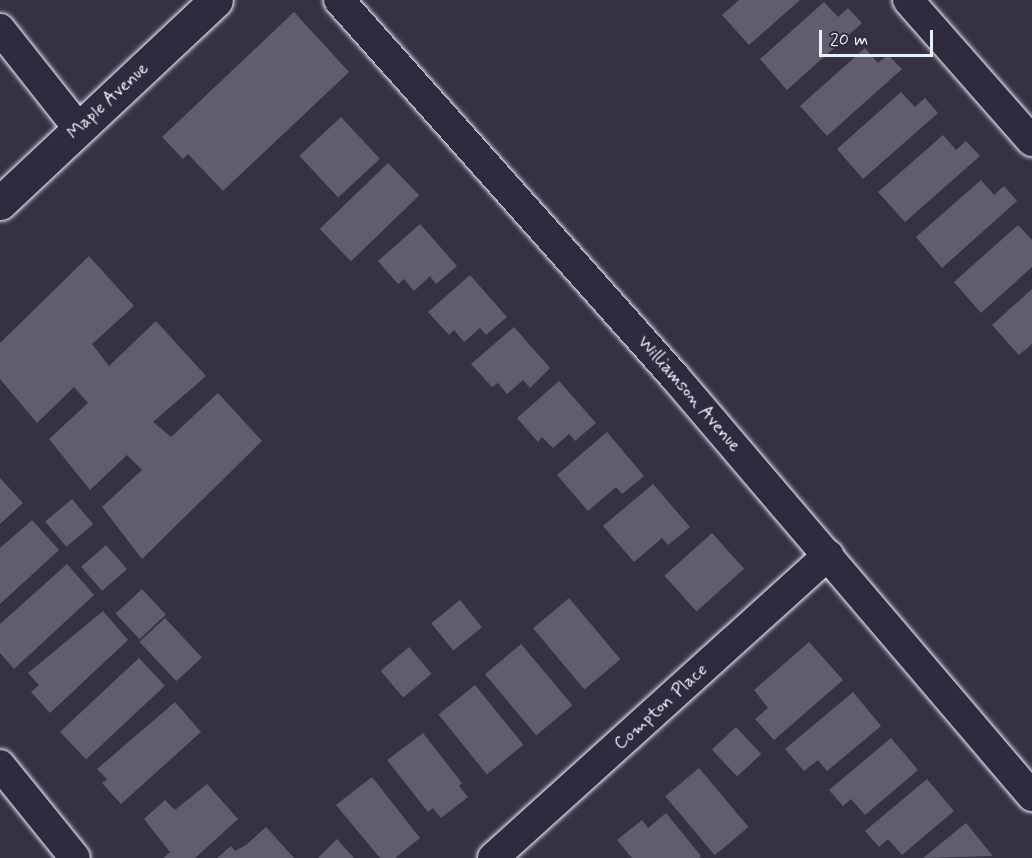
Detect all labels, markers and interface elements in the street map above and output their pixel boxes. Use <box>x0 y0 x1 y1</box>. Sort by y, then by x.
scale bar <box>822 18 936 56</box>
text: 20 m <box>830 28 868 52</box>
street label: Maple Avenue <box>62 57 154 145</box>
street label: Williamson Avenue <box>632 330 746 458</box>
street label: Compton Place <box>611 660 711 754</box>

